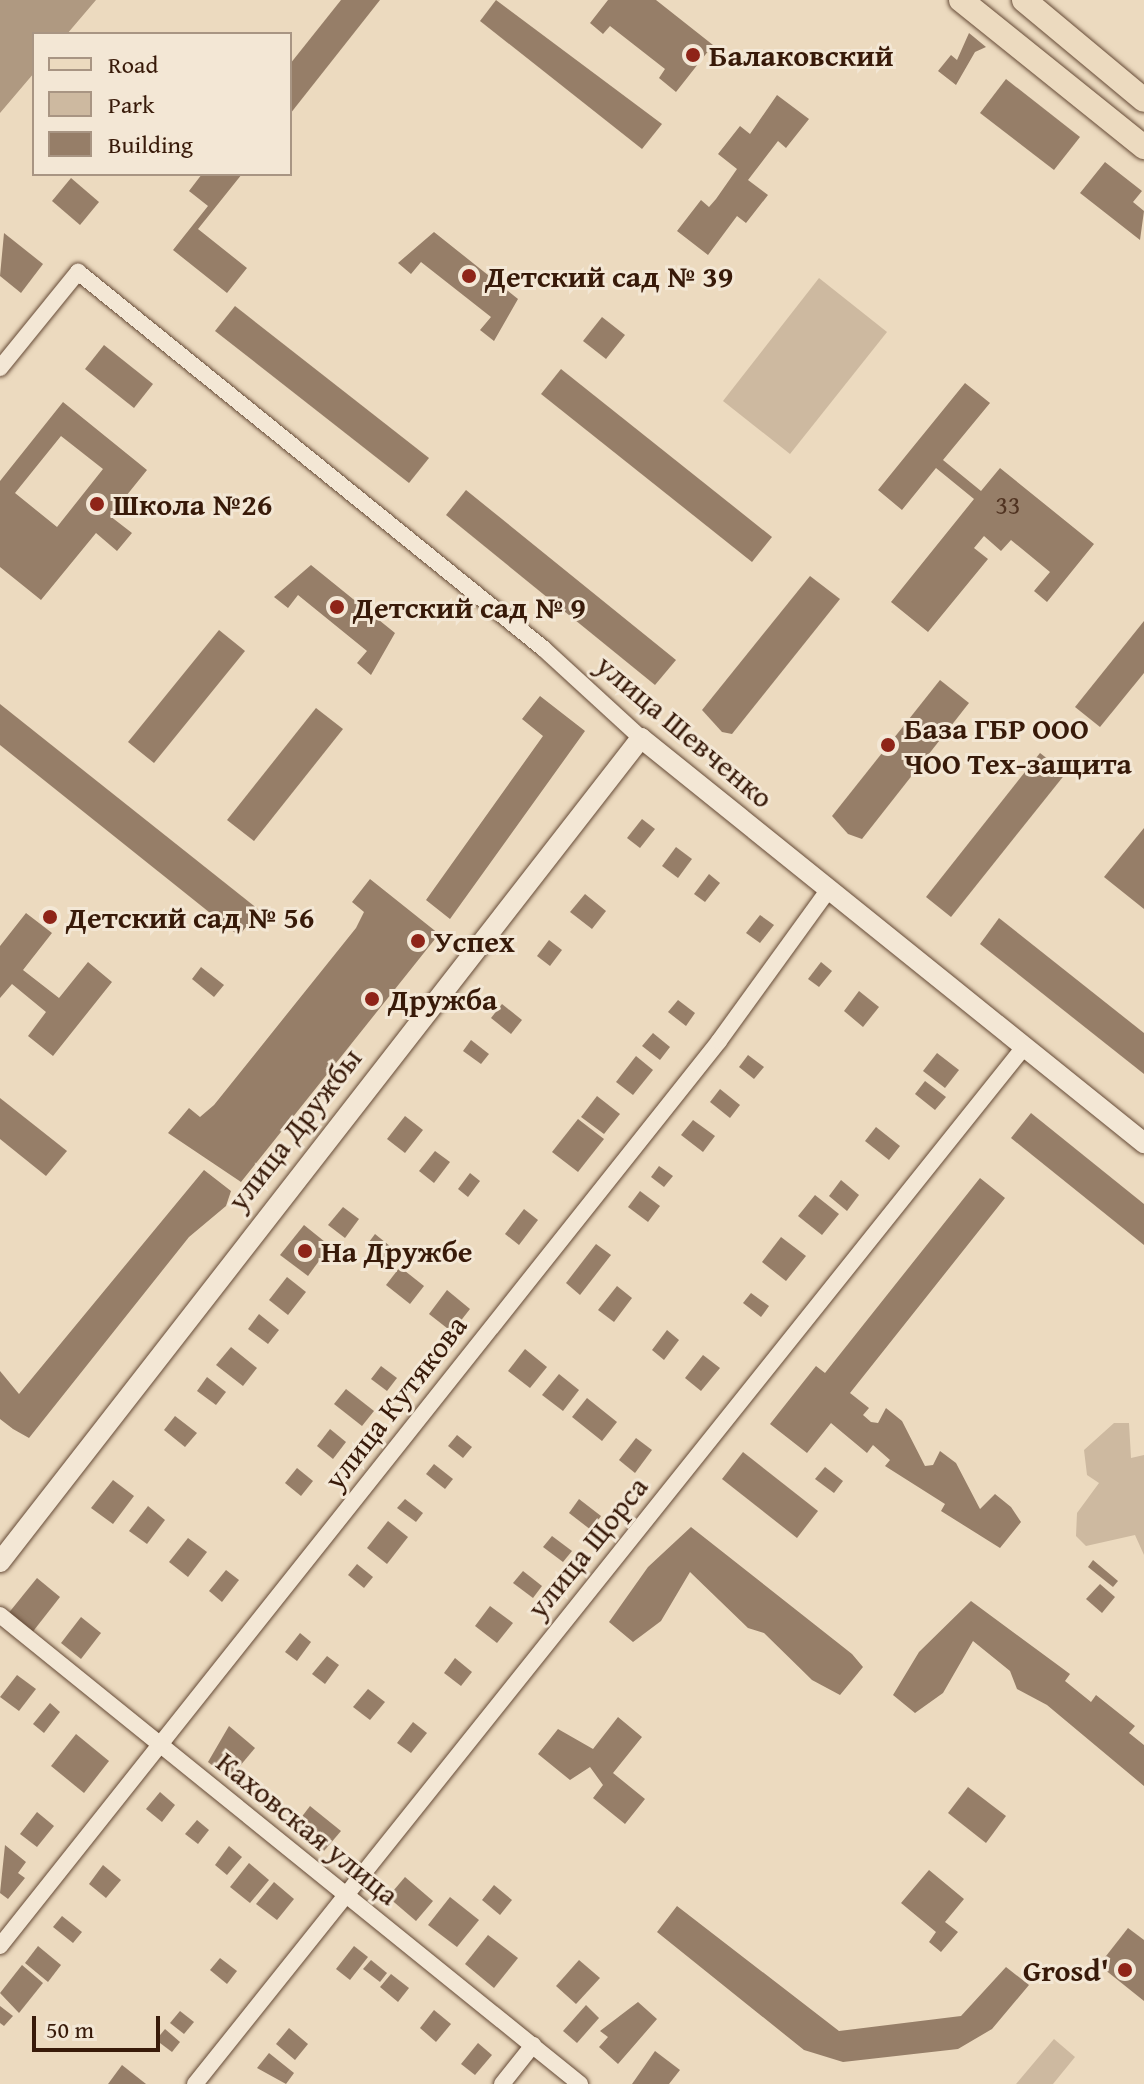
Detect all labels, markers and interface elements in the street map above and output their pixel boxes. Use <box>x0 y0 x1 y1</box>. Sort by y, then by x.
legend <box>32 32 292 176</box>
place label: Балаковский <box>709 37 894 73</box>
marker: Балаковский <box>684 46 702 64</box>
text: Road <box>108 47 158 82</box>
text: Park <box>108 87 154 122</box>
text: Building <box>108 127 193 162</box>
place label: Детский сад № 39 <box>485 258 733 294</box>
marker: Детский сад № 39 <box>460 267 478 285</box>
place label: Школа №26 <box>113 486 272 522</box>
house number: 33 <box>995 489 1021 521</box>
marker: Школа №26 <box>88 495 106 513</box>
place label: Детский сад № 9 <box>353 589 586 625</box>
marker: Детский сад № 9 <box>328 598 346 616</box>
street label: улица Шевченко <box>589 647 781 815</box>
place label: База ГБР ООО ЧОО Тех-защита <box>904 710 1132 780</box>
marker: База ГБР ООО ЧОО Тех-защита <box>879 736 897 754</box>
place label: Детский сад № 56 <box>66 899 314 935</box>
marker: Детский сад № 56 <box>41 908 59 926</box>
place label: Успех <box>434 923 515 959</box>
marker: Успех <box>409 932 427 950</box>
place label: Дружба <box>388 981 497 1017</box>
marker: Дружба <box>363 990 381 1008</box>
street label: улица Дружбы <box>219 1040 369 1218</box>
place label: На Дружбе <box>321 1233 472 1269</box>
marker: На Дружбе <box>296 1242 314 1260</box>
street label: улица Кутякова <box>316 1308 474 1496</box>
street label: улица Щорса <box>519 1469 655 1625</box>
street label: Каховская улица <box>210 1744 406 1912</box>
place label: Grosd' <box>1023 1952 1109 1988</box>
marker: Grosd' <box>1116 1961 1134 1979</box>
scale bar <box>36 2000 164 2050</box>
text: 50 m <box>46 2012 94 2047</box>

